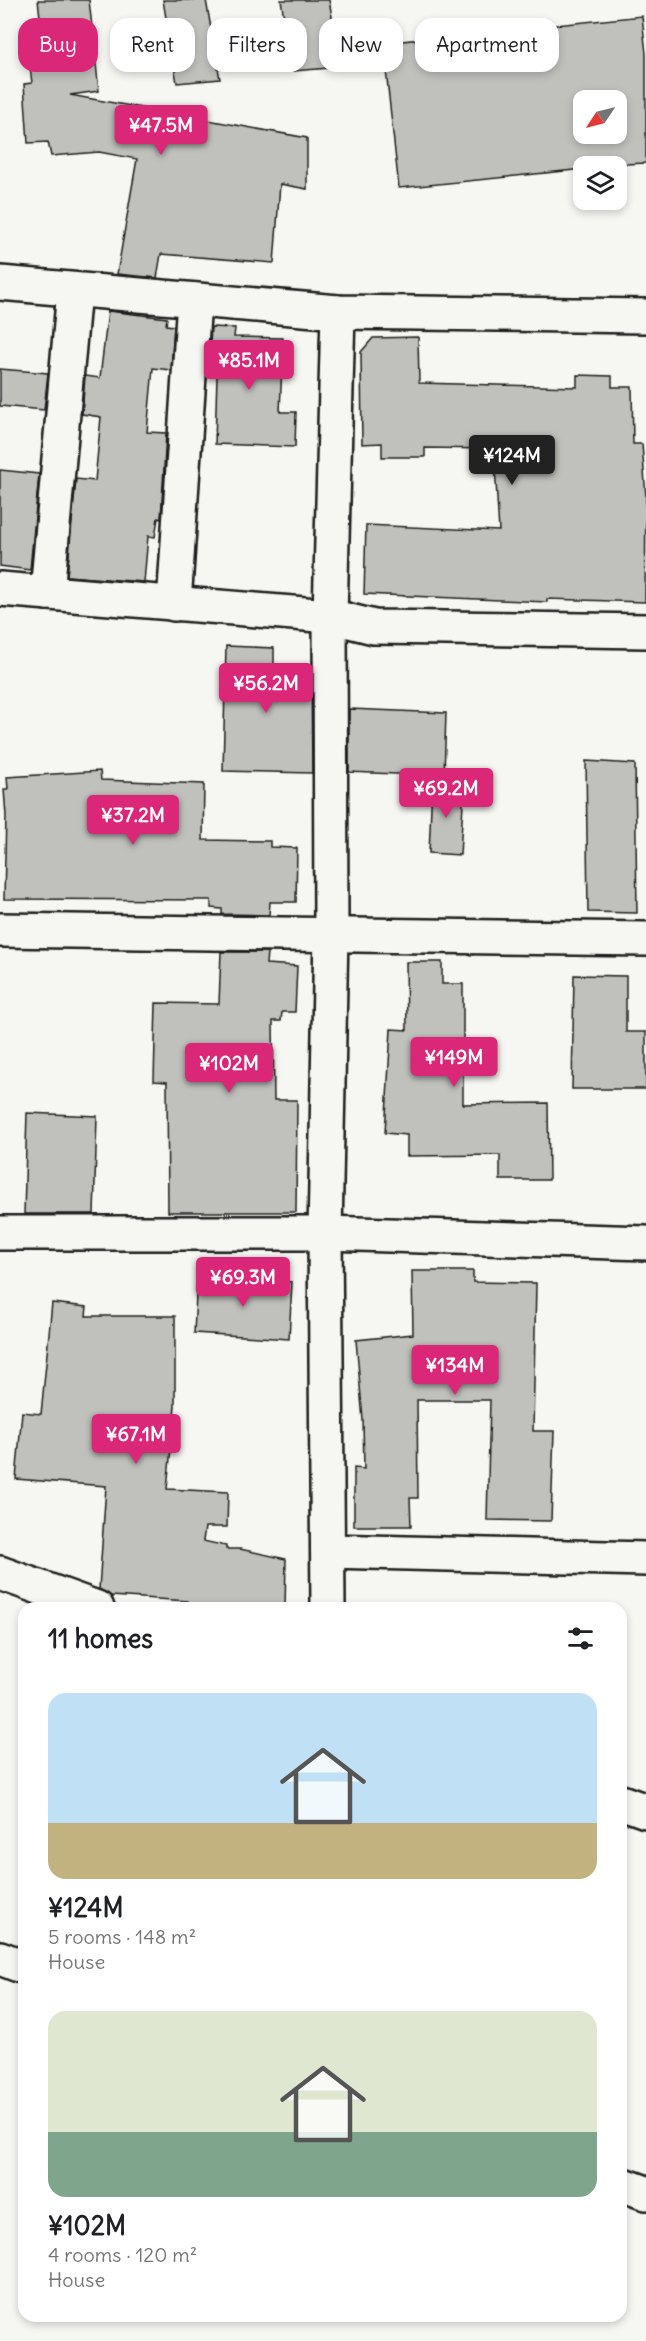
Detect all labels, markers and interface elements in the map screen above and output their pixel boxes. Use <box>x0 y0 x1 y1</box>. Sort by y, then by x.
chip: Buy <box>18 18 98 72</box>
chip: Rent <box>110 18 195 72</box>
chip: Filters <box>207 18 307 72</box>
chip: New <box>319 18 403 72</box>
chip: Apartment <box>415 18 559 72</box>
north arrow <box>573 90 627 144</box>
map controls <box>573 90 627 210</box>
pin: ¥47.5M <box>112 105 210 156</box>
text: ¥47.5M <box>129 112 193 137</box>
button: layers <box>573 156 627 210</box>
pin: ¥85.1M <box>200 340 298 391</box>
text: ¥85.1M <box>218 347 280 372</box>
pin: ¥124M <box>470 435 554 486</box>
text: ¥124M <box>483 442 541 467</box>
pin: ¥56.2M <box>217 663 315 714</box>
text: ¥56.2M <box>233 670 299 695</box>
pin: ¥69.2M <box>397 768 495 819</box>
text: ¥69.2M <box>413 775 479 800</box>
pin: ¥37.2M <box>84 795 182 846</box>
text: ¥37.2M <box>101 802 165 827</box>
pin: ¥149M <box>412 1037 496 1088</box>
pin: ¥102M <box>187 1043 271 1094</box>
text: ¥149M <box>425 1044 483 1069</box>
text: ¥102M <box>199 1050 259 1075</box>
pin: ¥69.3M <box>194 1257 292 1308</box>
text: ¥69.3M <box>210 1264 276 1289</box>
pin: ¥134M <box>413 1345 497 1396</box>
text: ¥134M <box>426 1352 484 1377</box>
pin: ¥67.1M <box>87 1414 185 1465</box>
text: ¥67.1M <box>106 1421 166 1446</box>
text: 11 homes <box>48 1622 153 1655</box>
icon: filters <box>564 1622 597 1655</box>
icon: home <box>269 1732 377 1840</box>
text: ¥124M <box>48 1891 124 1924</box>
text: 5 rooms · 148 m² <box>48 1924 196 1949</box>
text: House <box>48 1949 105 1974</box>
icon: home <box>269 2050 377 2158</box>
text: ¥102M <box>48 2209 126 2242</box>
text: 4 rooms · 120 m² <box>48 2242 197 2267</box>
text: House <box>48 2267 105 2292</box>

